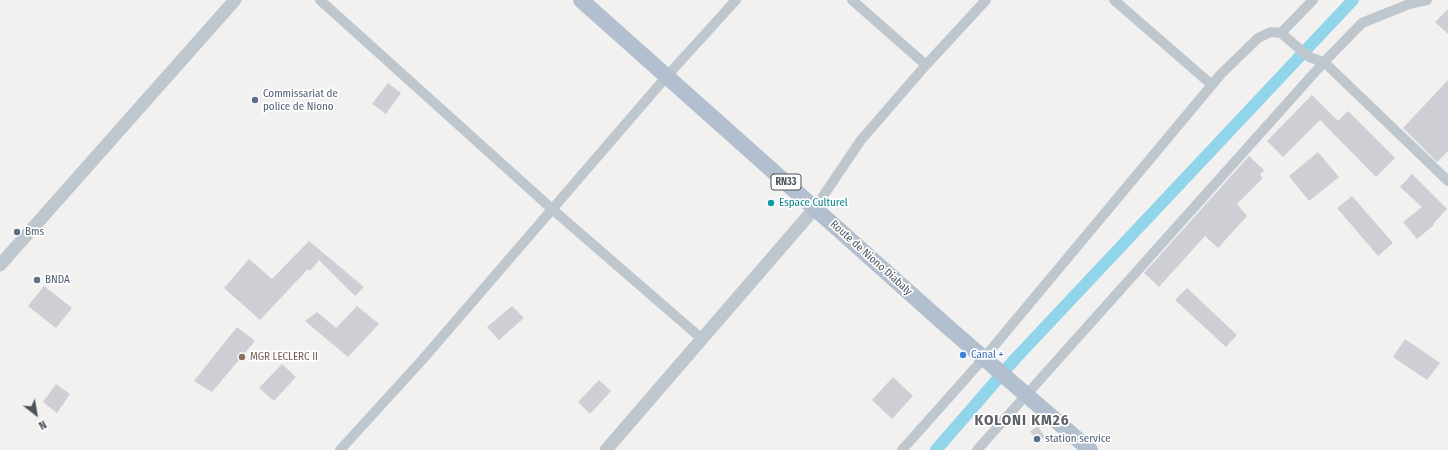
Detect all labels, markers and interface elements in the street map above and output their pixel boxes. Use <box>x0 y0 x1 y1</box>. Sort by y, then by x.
place label: Commissariat de police de Niono <box>263 87 338 113</box>
marker: Commissariat de police de Niono <box>250 95 260 105</box>
road number: RN33 <box>771 174 801 190</box>
place label: Espace Culturel <box>779 196 848 210</box>
marker: Espace Culturel <box>766 198 776 208</box>
street label: Route de Niono Diabaly <box>827 218 915 298</box>
place label: Bms <box>25 225 44 239</box>
marker: Bms <box>12 227 22 237</box>
place label: BNDA <box>45 273 70 287</box>
marker: BNDA <box>32 275 42 285</box>
place label: Canal + <box>971 348 1003 362</box>
place label: MGR LECLERC II <box>250 350 318 364</box>
marker: Canal + <box>958 350 968 360</box>
marker: MGR LECLERC II <box>237 352 247 362</box>
north arrow <box>16 394 56 434</box>
district label: KOLONI KM26 <box>974 412 1070 430</box>
text: N <box>36 417 49 432</box>
place label: station service <box>1045 432 1111 446</box>
marker: station service <box>1032 434 1042 444</box>

